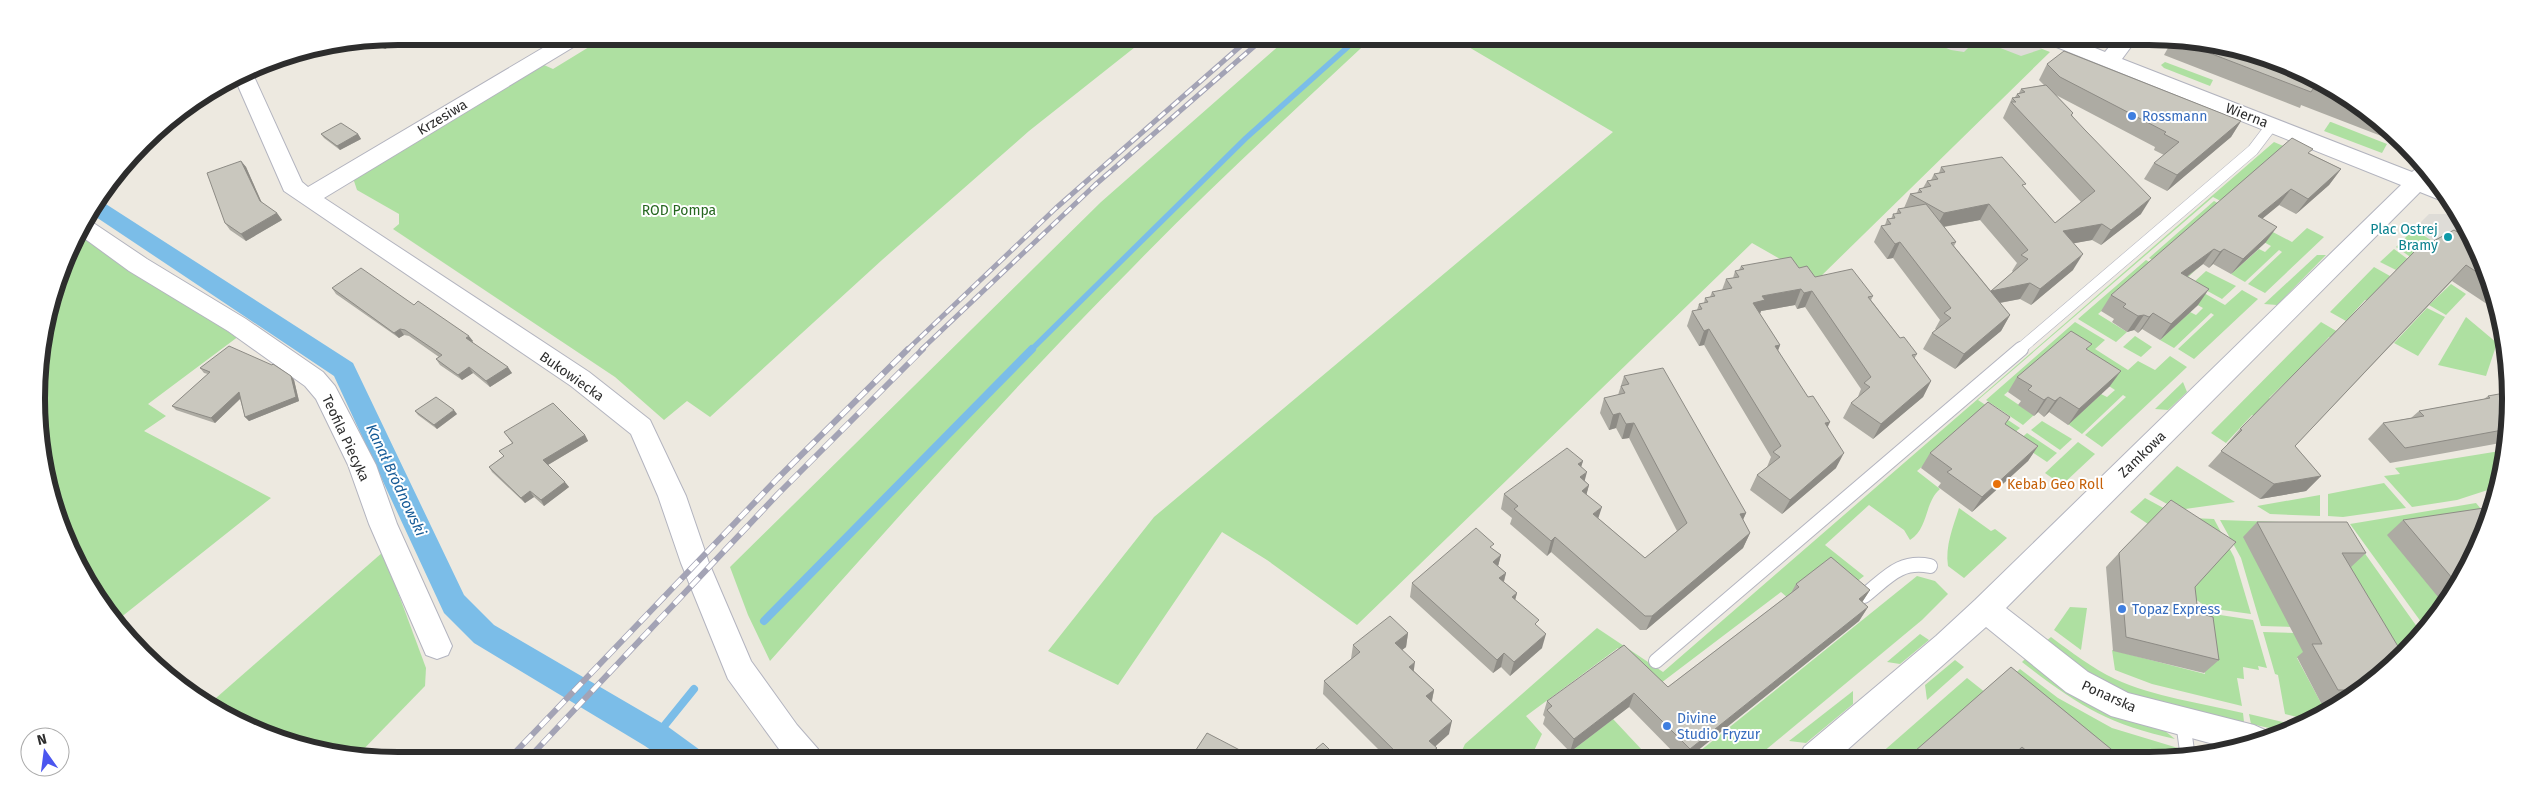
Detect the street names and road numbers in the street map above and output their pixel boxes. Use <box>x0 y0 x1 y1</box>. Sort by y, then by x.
street label: Krzesiwa <box>414 96 470 139</box>
street label: Wierna <box>2223 100 2271 131</box>
street label: Bukowiecka <box>536 348 607 405</box>
street label: Teofila Piecyka <box>318 392 373 484</box>
street label: Zamkowa <box>2115 428 2170 481</box>
street label: Ponarska <box>2079 677 2139 716</box>

